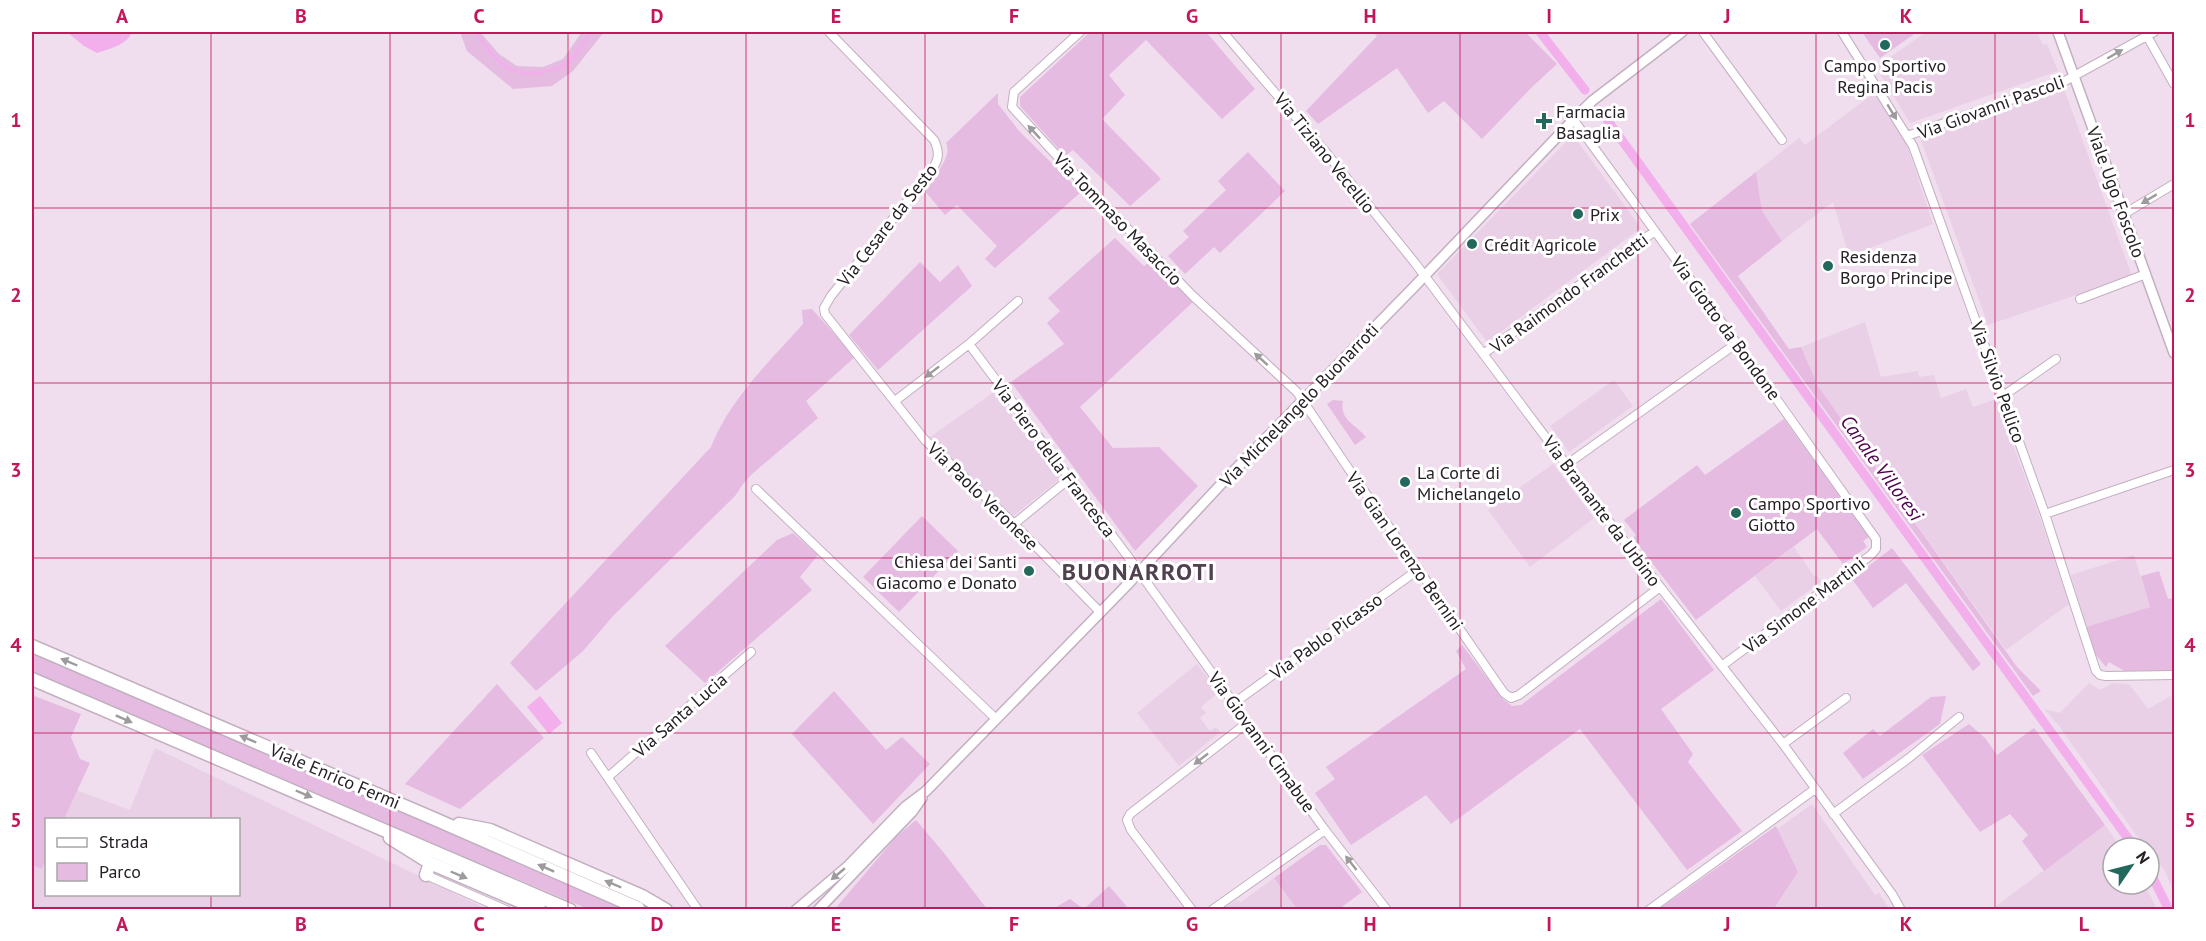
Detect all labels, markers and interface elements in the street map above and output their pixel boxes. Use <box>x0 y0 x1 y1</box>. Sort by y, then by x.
text: A <box>116 3 129 29</box>
text: B <box>295 3 307 29</box>
text: C <box>473 3 485 29</box>
text: D <box>651 3 664 29</box>
text: E <box>831 3 841 29</box>
text: F <box>1009 3 1019 29</box>
text: G <box>1186 3 1198 29</box>
text: H <box>1363 3 1377 29</box>
text: I <box>1546 3 1552 29</box>
text: J <box>1723 3 1730 29</box>
text: K <box>1900 3 1913 29</box>
text: L <box>2079 3 2090 29</box>
marker: Campo Sportivo Regina Pacis <box>1878 38 1892 52</box>
one-way arrow <box>2106 50 2123 60</box>
place label: Campo Sportivo Regina Pacis <box>1824 54 1946 98</box>
street label: Via Giovanni Pascoli <box>1914 70 2067 145</box>
street label: Via Tiziano Vecellio <box>1269 87 1381 218</box>
place label: Farmacia Basaglia <box>1556 100 1626 144</box>
one-way arrow <box>1886 104 1897 120</box>
text: 1 <box>10 107 22 133</box>
text: 1 <box>2184 107 2196 133</box>
marker: Farmacia Basaglia <box>1537 114 1551 128</box>
street label: Viale Ugo Foscolo <box>2081 122 2150 261</box>
one-way arrow <box>1027 125 1041 140</box>
street label: Via Tommaso Masaccio <box>1048 147 1187 290</box>
street label: Via Cesare da Sesto <box>831 159 942 292</box>
one-way arrow <box>2141 194 2157 205</box>
place label: Prix <box>1590 203 1620 226</box>
marker: Prix <box>1571 207 1585 221</box>
street label: Via Raimondo Franchetti <box>1485 228 1652 359</box>
place label: Crédit Agricole <box>1484 233 1597 256</box>
marker: Crédit Agricole <box>1465 237 1479 251</box>
place label: Residenza Borgo Principe <box>1840 245 1952 289</box>
street label: Via Giotto da Bondone <box>1665 251 1786 405</box>
marker: Residenza Borgo Principe <box>1821 259 1835 273</box>
text: 2 <box>10 282 22 308</box>
text: 2 <box>2184 282 2196 308</box>
street label: Via Silvio Pellico <box>1965 317 2031 446</box>
street label: Via Michelangelo Buonarroti <box>1214 318 1383 492</box>
one-way arrow <box>1254 352 1269 366</box>
one-way arrow <box>925 366 940 378</box>
street label: Via Piero della Francesca <box>986 374 1121 542</box>
water label: Canale Villoresi <box>1835 410 1930 527</box>
street label: Via Bramante da Urbino <box>1537 430 1666 591</box>
street label: Via Paolo Veronese <box>922 436 1043 555</box>
text: 3 <box>10 457 22 483</box>
text: 3 <box>2184 457 2196 483</box>
place label: La Corte di Michelangelo <box>1417 461 1521 505</box>
street label: Via Gian Lorenzo Bernini <box>1341 466 1468 635</box>
marker: La Corte di Michelangelo <box>1398 475 1412 489</box>
place label: Campo Sportivo Giotto <box>1748 492 1870 536</box>
marker: Campo Sportivo Giotto <box>1729 506 1743 520</box>
place label: Chiesa dei Santi Giacomo e Donato <box>876 550 1017 594</box>
street label: Via Simone Martini <box>1738 552 1869 659</box>
district label: BUONARROTI <box>1062 556 1216 587</box>
marker: Chiesa dei Santi Giacomo e Donato <box>1022 564 1036 578</box>
street label: Via Pablo Picasso <box>1265 588 1387 685</box>
text: 4 <box>10 632 22 658</box>
text: 4 <box>2184 632 2196 658</box>
one-way arrow <box>60 657 78 667</box>
street label: Via Giovanni Cimabue <box>1203 666 1321 817</box>
street label: Via Santa Lucia <box>627 668 732 763</box>
one-way arrow <box>115 714 132 723</box>
one-way arrow <box>239 734 257 744</box>
street label: Viale Enrico Fermi <box>265 738 404 814</box>
one-way arrow <box>1193 752 1209 765</box>
one-way arrow <box>295 789 313 799</box>
text: 5 <box>10 807 22 833</box>
text: 5 <box>2184 807 2196 833</box>
legend <box>45 818 240 896</box>
text: Strada <box>99 830 148 853</box>
north arrow <box>2101 836 2161 896</box>
text: N <box>2132 847 2154 867</box>
one-way arrow <box>1346 856 1358 871</box>
text: Parco <box>99 860 141 883</box>
one-way arrow <box>538 863 555 872</box>
one-way arrow <box>831 867 846 880</box>
one-way arrow <box>450 871 468 880</box>
one-way arrow <box>604 879 622 889</box>
text: A <box>116 911 129 937</box>
text: B <box>295 911 307 937</box>
text: C <box>473 911 485 937</box>
text: D <box>651 911 664 937</box>
text: E <box>831 911 841 937</box>
text: F <box>1009 911 1019 937</box>
text: G <box>1186 911 1198 937</box>
text: H <box>1363 911 1377 937</box>
text: I <box>1546 911 1552 937</box>
text: J <box>1723 911 1730 937</box>
text: K <box>1900 911 1913 937</box>
text: L <box>2079 911 2090 937</box>

